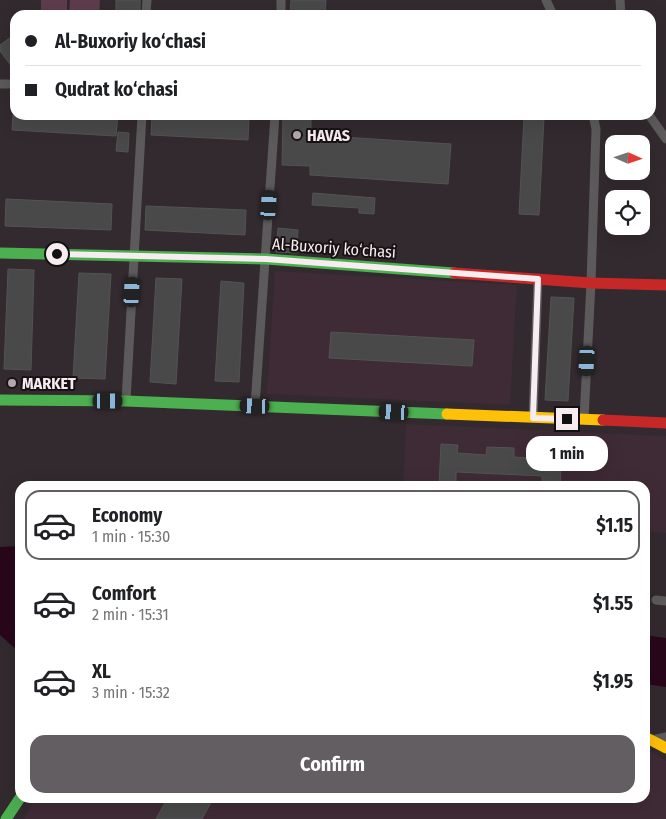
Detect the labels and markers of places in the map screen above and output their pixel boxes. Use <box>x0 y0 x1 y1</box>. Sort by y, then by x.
place label: HAVAS <box>307 126 350 145</box>
marker: HAVAS <box>291 129 303 141</box>
place label: MARKET <box>22 374 76 393</box>
marker: MARKET <box>6 377 18 389</box>

